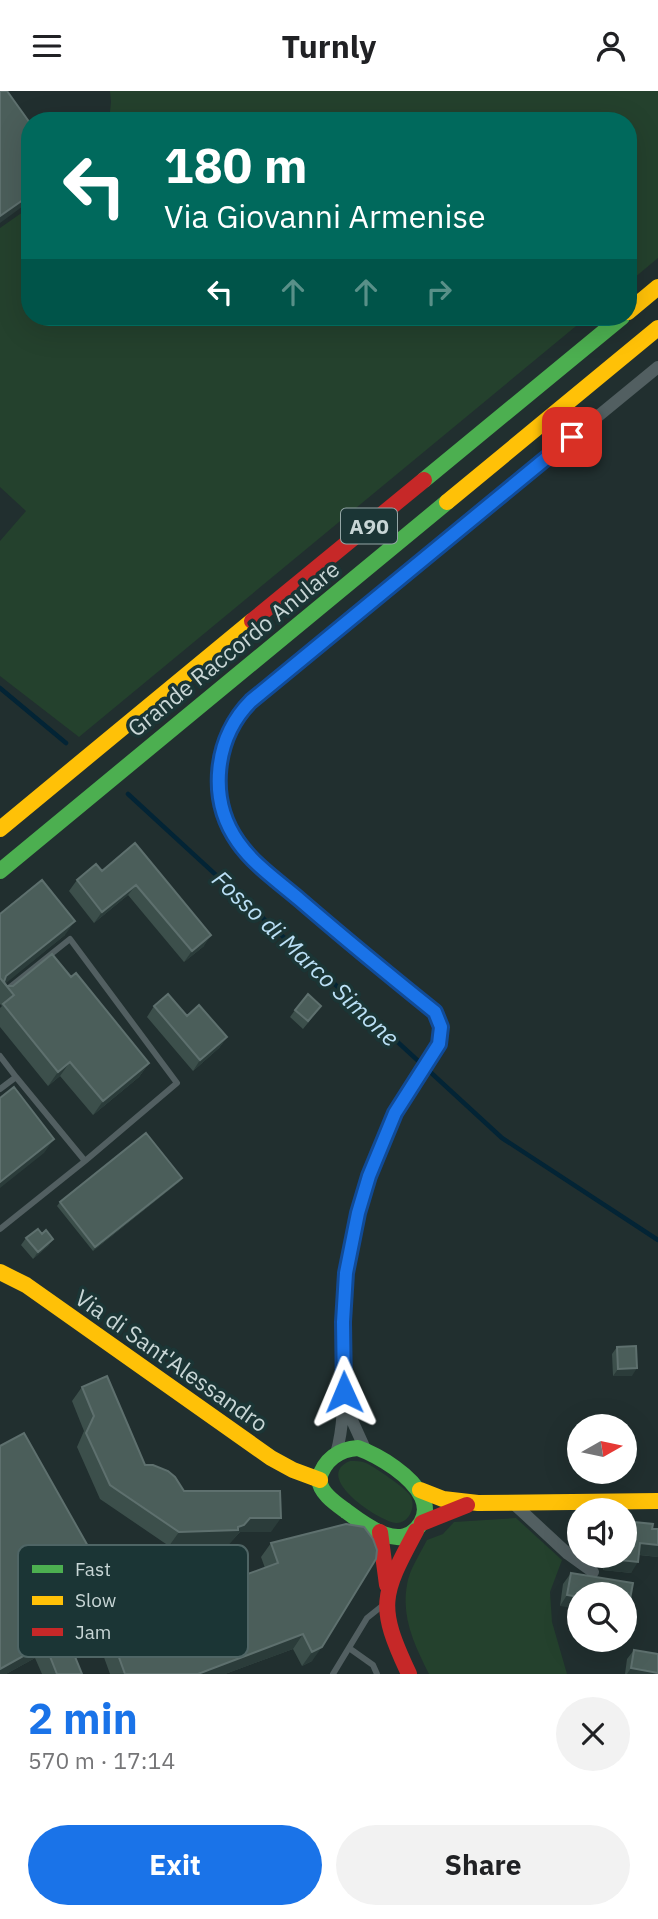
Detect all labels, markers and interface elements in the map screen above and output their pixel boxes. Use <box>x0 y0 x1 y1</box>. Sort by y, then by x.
text: Turnly <box>282 25 376 67</box>
icon: menu <box>28 27 66 65</box>
icon: person <box>592 27 630 65</box>
text: 180 m <box>164 133 308 196</box>
icon: left <box>49 140 140 231</box>
text: Via Giovanni Armenise <box>164 195 486 237</box>
icon: left <box>201 273 239 311</box>
icon: ahead <box>274 273 312 311</box>
icon: ahead <box>347 273 385 311</box>
icon: right <box>420 273 458 311</box>
pin <box>542 407 602 467</box>
icon: arrive <box>553 418 591 456</box>
road number: A90 <box>341 509 397 543</box>
street label: Grande Raccordo Anulare <box>121 553 345 743</box>
water label: Fosso di Marco Simone <box>206 863 406 1053</box>
street label: Via di Sant'Alessandro <box>70 1282 274 1438</box>
position arrow <box>307 1355 381 1429</box>
north arrow <box>567 1414 637 1484</box>
map controls <box>567 1414 637 1652</box>
button: sound <box>567 1498 637 1568</box>
legend <box>18 1545 248 1657</box>
text: Fast <box>75 1557 111 1581</box>
button: search <box>567 1582 637 1652</box>
text: Slow <box>75 1588 116 1612</box>
text: Jam <box>75 1620 111 1644</box>
text: 2 min <box>28 1691 138 1746</box>
button: close <box>556 1697 630 1771</box>
text: 570 m · 17:14 <box>28 1745 175 1775</box>
button: Exit <box>28 1825 322 1905</box>
button: Share <box>336 1825 630 1905</box>

